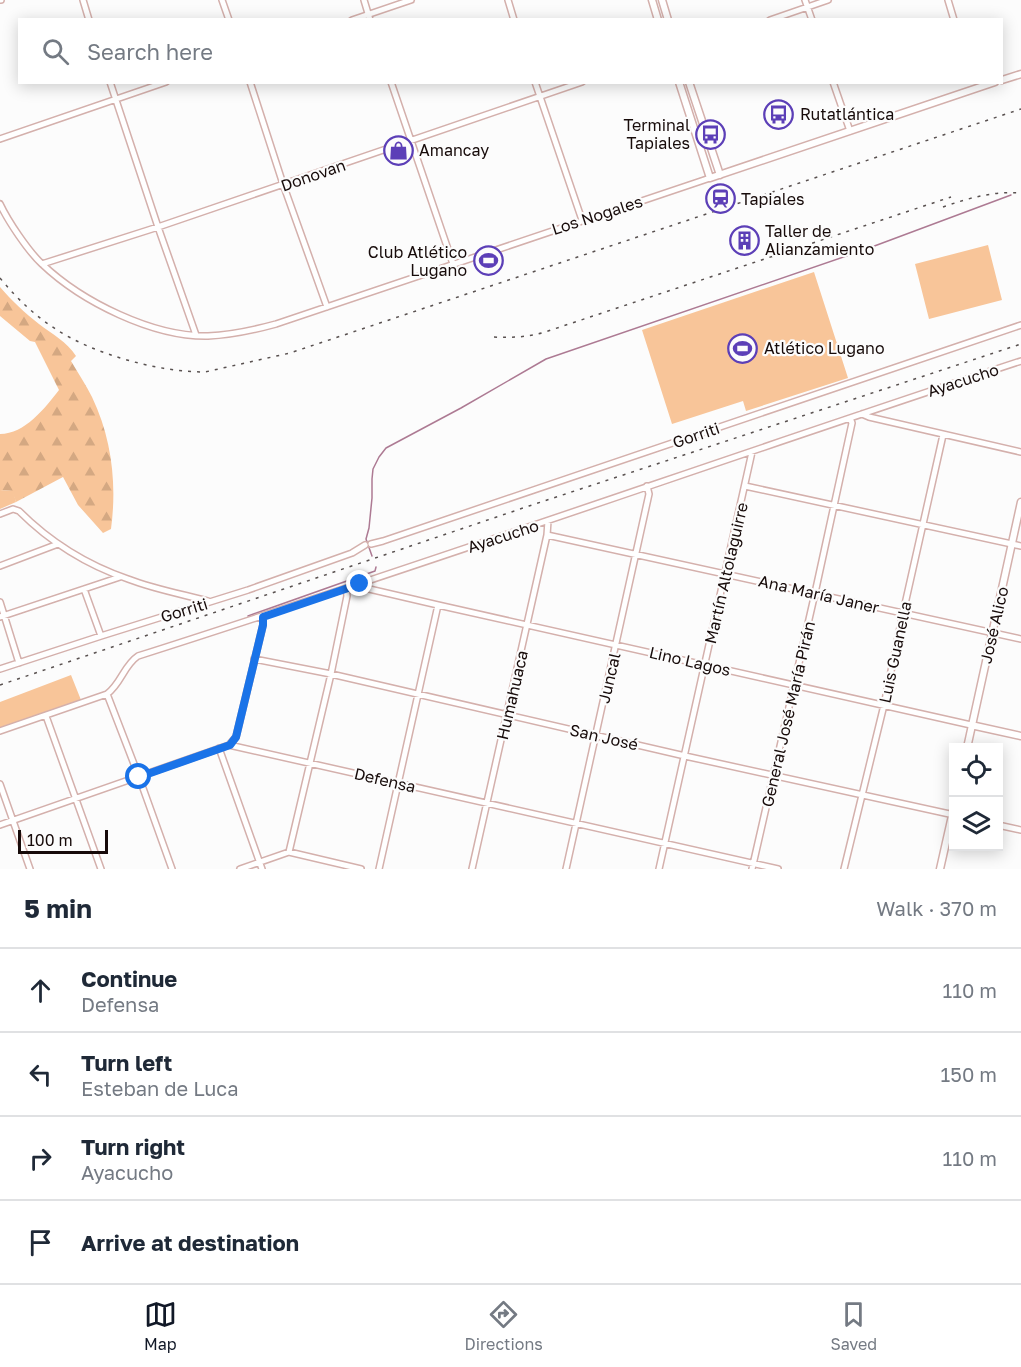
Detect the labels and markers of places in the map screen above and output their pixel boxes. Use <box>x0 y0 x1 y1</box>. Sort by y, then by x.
bus stop icon: Rutatlántica <box>763 98 795 130</box>
place label: Rutatlántica <box>800 104 894 124</box>
place label: Terminal Tapiales <box>624 115 690 153</box>
bus stop icon: Terminal Tapiales <box>695 118 727 150</box>
shop icon: Amancay <box>382 134 414 166</box>
place label: Amancay <box>419 140 489 160</box>
station icon: Tapiales <box>704 183 736 215</box>
place label: Tapiales <box>741 189 804 209</box>
place label: Taller de Alianzamiento <box>765 221 874 259</box>
building icon: Taller de Alianzamiento <box>728 224 760 256</box>
place label: Club Atlético Lugano <box>368 242 467 280</box>
sports icon: Club Atlético Lugano <box>472 245 504 277</box>
sports icon: Atlético Lugano <box>727 332 759 364</box>
place label: Atlético Lugano <box>764 338 885 358</box>

